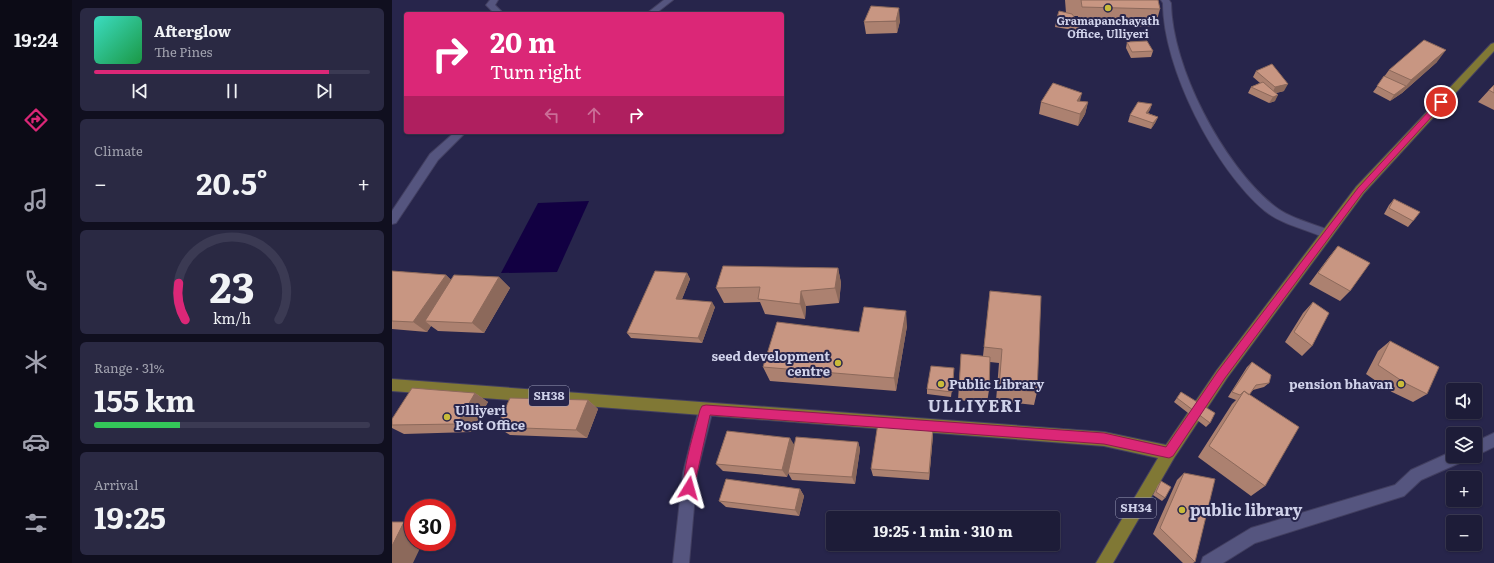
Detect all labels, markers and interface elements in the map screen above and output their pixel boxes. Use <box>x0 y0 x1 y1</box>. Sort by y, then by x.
marker: Gramapanchayath Office, Ulliyeri <box>1103 3 1113 13</box>
place label: Gramapanchayath Office, Ulliyeri <box>1056 12 1160 41</box>
text: Afterglow <box>154 19 231 42</box>
text: 20 m <box>490 20 556 62</box>
text: 19:24 <box>14 26 58 53</box>
icon: right <box>424 28 476 80</box>
text: The Pines <box>154 42 212 61</box>
text: Turn right <box>490 58 581 85</box>
icon: previous <box>129 80 151 102</box>
icon: pause <box>221 80 243 102</box>
icon: next <box>313 80 335 102</box>
pin <box>1424 85 1458 119</box>
icon: arrive <box>1430 91 1452 113</box>
icon: left <box>541 104 563 126</box>
icon: ahead <box>583 104 605 126</box>
icon: right <box>625 104 647 126</box>
icon: directions <box>22 106 50 134</box>
text: Climate <box>94 141 143 160</box>
text: 20.5° <box>196 160 268 204</box>
text: − <box>94 166 107 199</box>
text: + <box>357 166 370 199</box>
icon: music <box>22 186 50 214</box>
text: 23 <box>209 253 255 315</box>
icon: phone <box>22 267 50 295</box>
text: km/h <box>213 306 252 327</box>
place label: seed development centre <box>711 346 830 380</box>
icon: climate <box>22 348 50 376</box>
text: Range · 31% <box>94 358 165 377</box>
marker: seed development centre <box>833 358 843 368</box>
place label: Public Library <box>949 374 1044 393</box>
place label: pension bhavan <box>1289 374 1393 393</box>
text: 155 km <box>94 377 195 421</box>
marker: Public Library <box>936 379 946 389</box>
marker: pension bhavan <box>1396 379 1406 389</box>
map controls <box>1446 383 1482 551</box>
button: sound <box>1446 383 1482 419</box>
road number: SH38 <box>529 386 569 406</box>
district label: ULLIYERI <box>928 392 1022 417</box>
place label: Ulliyeri Post Office <box>455 400 525 434</box>
marker: Ulliyeri Post Office <box>442 412 452 422</box>
button: layers <box>1446 427 1482 463</box>
icon: car <box>22 428 50 456</box>
position arrow <box>668 467 710 509</box>
button: + <box>1446 471 1482 507</box>
text: Arrival <box>94 475 138 494</box>
text: 19:25 <box>94 494 166 538</box>
place label: public library <box>1190 497 1303 521</box>
road number: SH34 <box>1116 498 1156 518</box>
speed limit sign: 30 <box>404 499 456 551</box>
marker: public library <box>1177 505 1187 515</box>
icon: filters <box>22 509 50 537</box>
button: − <box>1446 515 1482 551</box>
text: 19:25 · 1 min · 310 m <box>873 519 1013 542</box>

